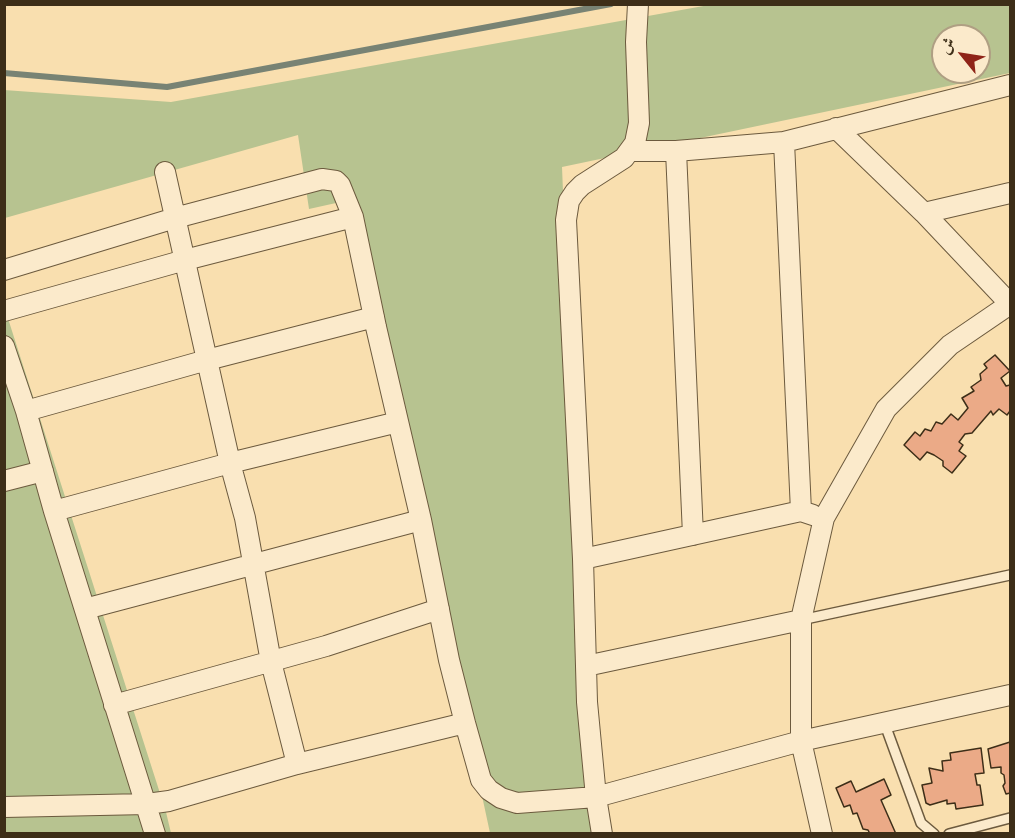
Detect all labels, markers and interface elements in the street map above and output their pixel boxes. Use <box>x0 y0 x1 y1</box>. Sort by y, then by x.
north arrow <box>931 24 991 84</box>
text: ش <box>934 34 960 58</box>

